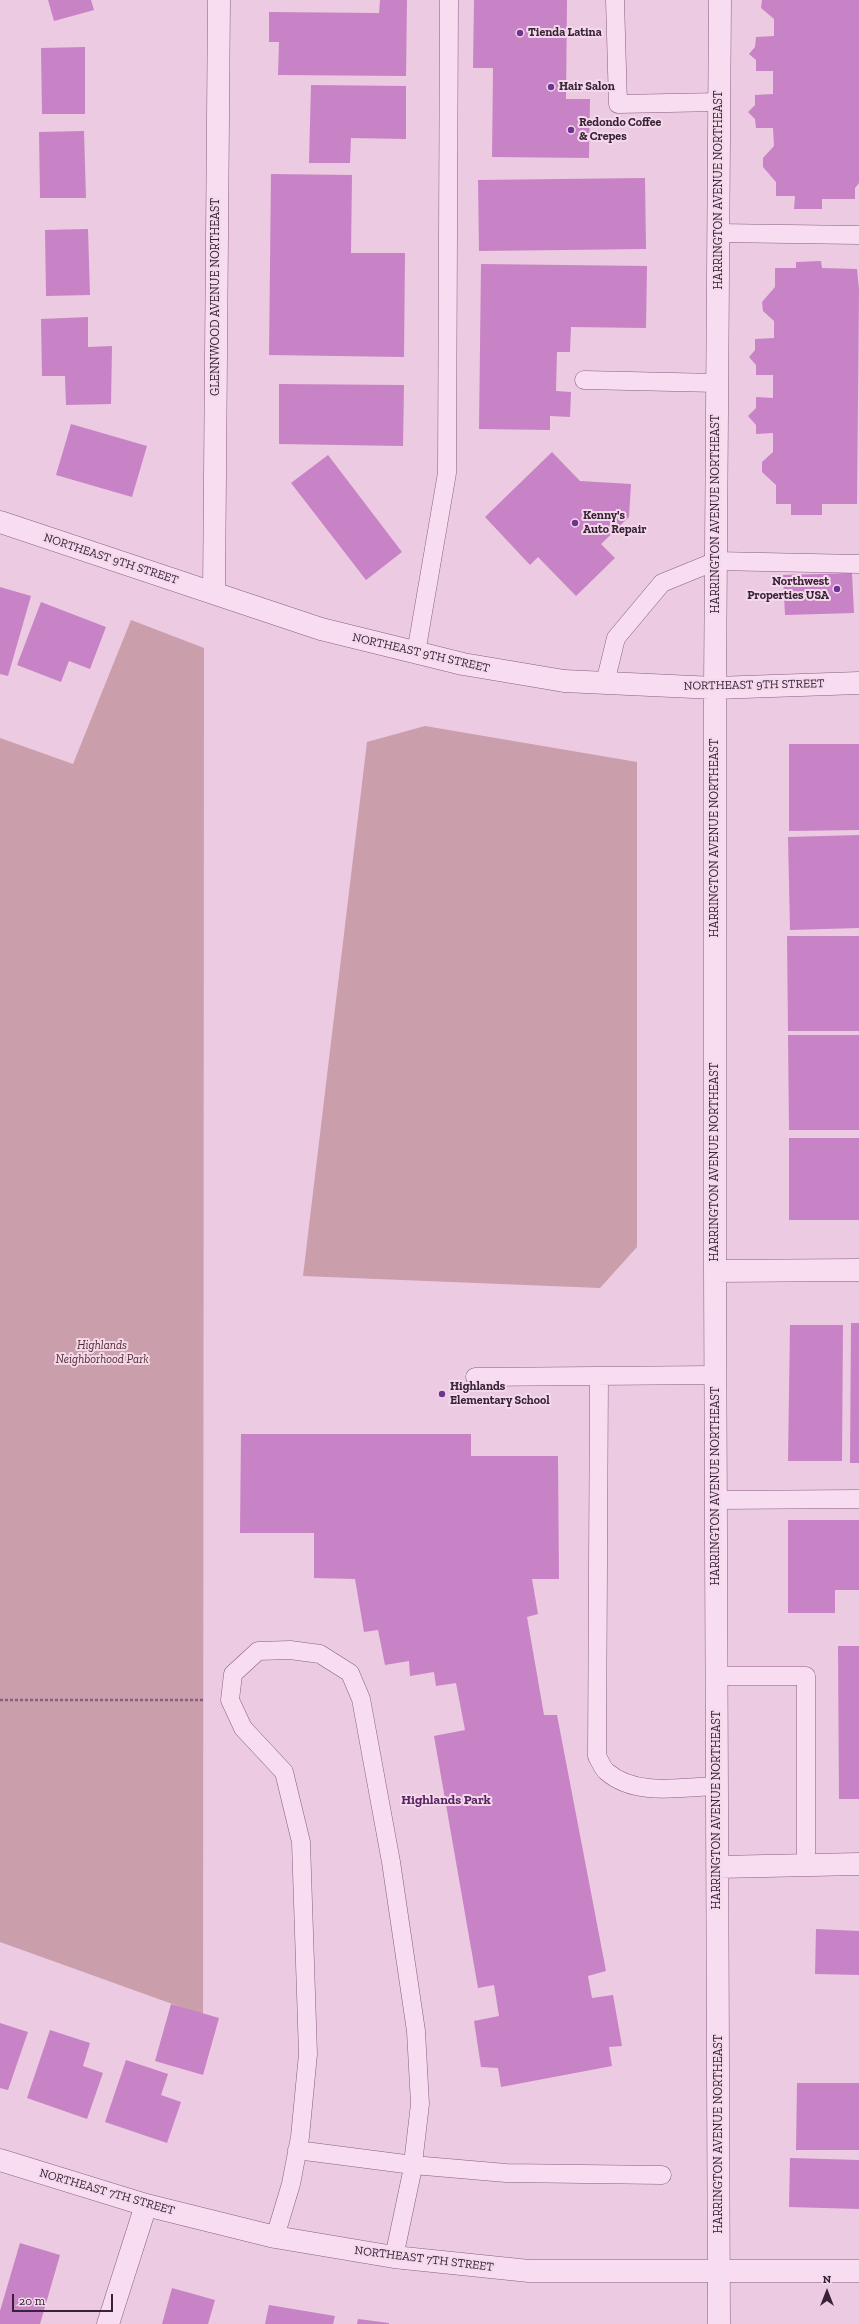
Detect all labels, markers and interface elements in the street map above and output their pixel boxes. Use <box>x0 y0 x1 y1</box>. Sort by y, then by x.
place label: Tienda Latina <box>528 26 602 40</box>
marker: Tienda Latina <box>515 28 525 38</box>
place label: Hair Salon <box>559 80 615 94</box>
marker: Hair Salon <box>546 82 556 92</box>
street label: HARRINGTON AVENUE NORTHEAST <box>712 91 726 289</box>
place label: Redondo Coffee & Crepes <box>579 116 661 144</box>
marker: Redondo Coffee & Crepes <box>566 125 576 135</box>
street label: GLENNWOOD AVENUE NORTHEAST <box>209 198 223 396</box>
street label: HARRINGTON AVENUE NORTHEAST <box>709 415 723 613</box>
place label: Kenny's Auto Repair <box>583 509 647 537</box>
marker: Kenny's Auto Repair <box>570 518 580 528</box>
street label: NORTHEAST 9TH STREET <box>42 530 180 588</box>
place label: Northwest Properties USA <box>747 575 829 603</box>
marker: Northwest Properties USA <box>832 584 842 594</box>
street label: NORTHEAST 9TH STREET <box>351 630 491 676</box>
street label: NORTHEAST 9TH STREET <box>683 677 825 693</box>
street label: HARRINGTON AVENUE NORTHEAST <box>708 739 722 937</box>
street label: HARRINGTON AVENUE NORTHEAST <box>708 1063 722 1261</box>
park label: Highlands Neighborhood Park <box>55 1339 149 1367</box>
place label: Highlands Elementary School <box>450 1380 550 1408</box>
street label: HARRINGTON AVENUE NORTHEAST <box>709 1387 723 1585</box>
marker: Highlands Elementary School <box>437 1389 447 1399</box>
street label: HARRINGTON AVENUE NORTHEAST <box>710 1711 724 1909</box>
district label: Highlands Park <box>401 1792 491 1808</box>
street label: HARRINGTON AVENUE NORTHEAST <box>712 2035 726 2233</box>
street label: NORTHEAST 7TH STREET <box>38 2166 176 2218</box>
street label: NORTHEAST 7TH STREET <box>354 2243 494 2275</box>
north arrow <box>807 2272 847 2312</box>
text: N <box>823 2273 831 2286</box>
scale bar <box>14 2286 115 2312</box>
text: 20 m <box>19 2294 45 2308</box>

